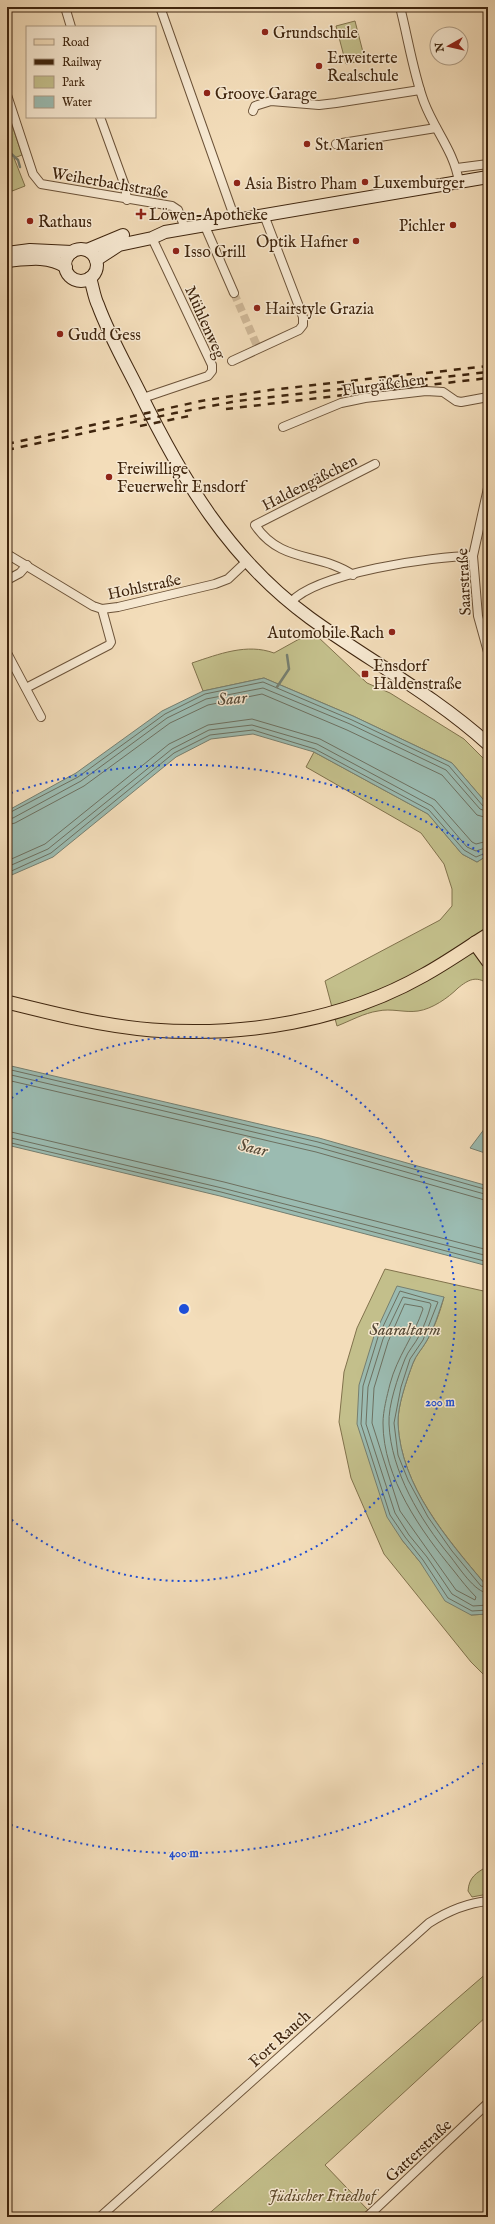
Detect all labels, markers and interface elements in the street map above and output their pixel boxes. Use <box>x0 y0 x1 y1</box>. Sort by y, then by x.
place label: Grundschule <box>273 24 358 44</box>
legend <box>26 26 156 118</box>
north arrow <box>429 26 469 66</box>
marker: Grundschule <box>260 27 270 37</box>
text: Road <box>62 35 90 50</box>
text: N <box>432 41 448 54</box>
place label: Erweiterte Realschule <box>327 49 399 87</box>
text: Railway <box>62 55 101 70</box>
marker: Erweiterte Realschule <box>314 61 324 71</box>
text: Park <box>62 75 85 90</box>
place label: Groove Garage <box>215 85 317 105</box>
marker: Groove Garage <box>202 88 212 98</box>
text: Water <box>62 95 93 110</box>
place label: St. Marien <box>315 136 384 156</box>
marker: St. Marien <box>302 139 312 149</box>
street label: Weiherbachstraße <box>50 164 170 204</box>
place label: Luxemburger <box>373 174 465 194</box>
place label: Asia Bistro Pham <box>244 175 357 195</box>
marker: Luxemburger <box>360 177 370 187</box>
marker: Asia Bistro Pham <box>232 178 242 188</box>
place label: Löwen-Apotheke <box>149 206 268 226</box>
marker: Löwen-Apotheke <box>136 209 146 219</box>
place label: Rathaus <box>38 213 92 233</box>
marker: Rathaus <box>25 216 35 226</box>
place label: Pichler <box>399 217 445 237</box>
marker: Pichler <box>448 220 458 230</box>
place label: Optik Hafner <box>256 233 348 253</box>
marker: Optik Hafner <box>351 236 361 246</box>
place label: Isso Grill <box>184 243 247 263</box>
marker: Isso Grill <box>171 246 181 256</box>
street label: Mühlenweg <box>179 283 229 363</box>
place label: Hairstyle Grazia <box>265 300 374 320</box>
marker: Hairstyle Grazia <box>252 303 262 313</box>
place label: Gudd Gess <box>68 326 141 346</box>
marker: Gudd Gess <box>55 329 65 339</box>
street label: Flurgäßchen <box>340 370 427 402</box>
street label: Haldengäßchen <box>259 451 361 516</box>
place label: Freiwillige Feuerwehr Ensdorf <box>117 460 249 498</box>
marker: Freiwillige Feuerwehr Ensdorf <box>104 472 114 482</box>
street label: Saarstraße <box>453 548 477 616</box>
street label: Hohlstraße <box>106 570 183 605</box>
place label: Automobile Rach <box>267 624 384 644</box>
marker: Automobile Rach <box>387 627 397 637</box>
place label: Ensdorf Haldenstraße <box>373 657 462 695</box>
marker: Ensdorf Haldenstraße <box>360 669 370 679</box>
water label: Saar <box>216 688 249 711</box>
water label: Saar <box>236 1135 271 1162</box>
centre of rings <box>177 1302 191 1316</box>
water label: Saaraltarm <box>369 1320 441 1341</box>
text: 200 m <box>425 1395 455 1410</box>
text: 400 m <box>169 1846 200 1861</box>
street label: Fort Rauch <box>245 2006 316 2072</box>
street label: Gatterstraße <box>382 2116 457 2187</box>
park label: Jüdischer Friedhof <box>268 2187 380 2207</box>

